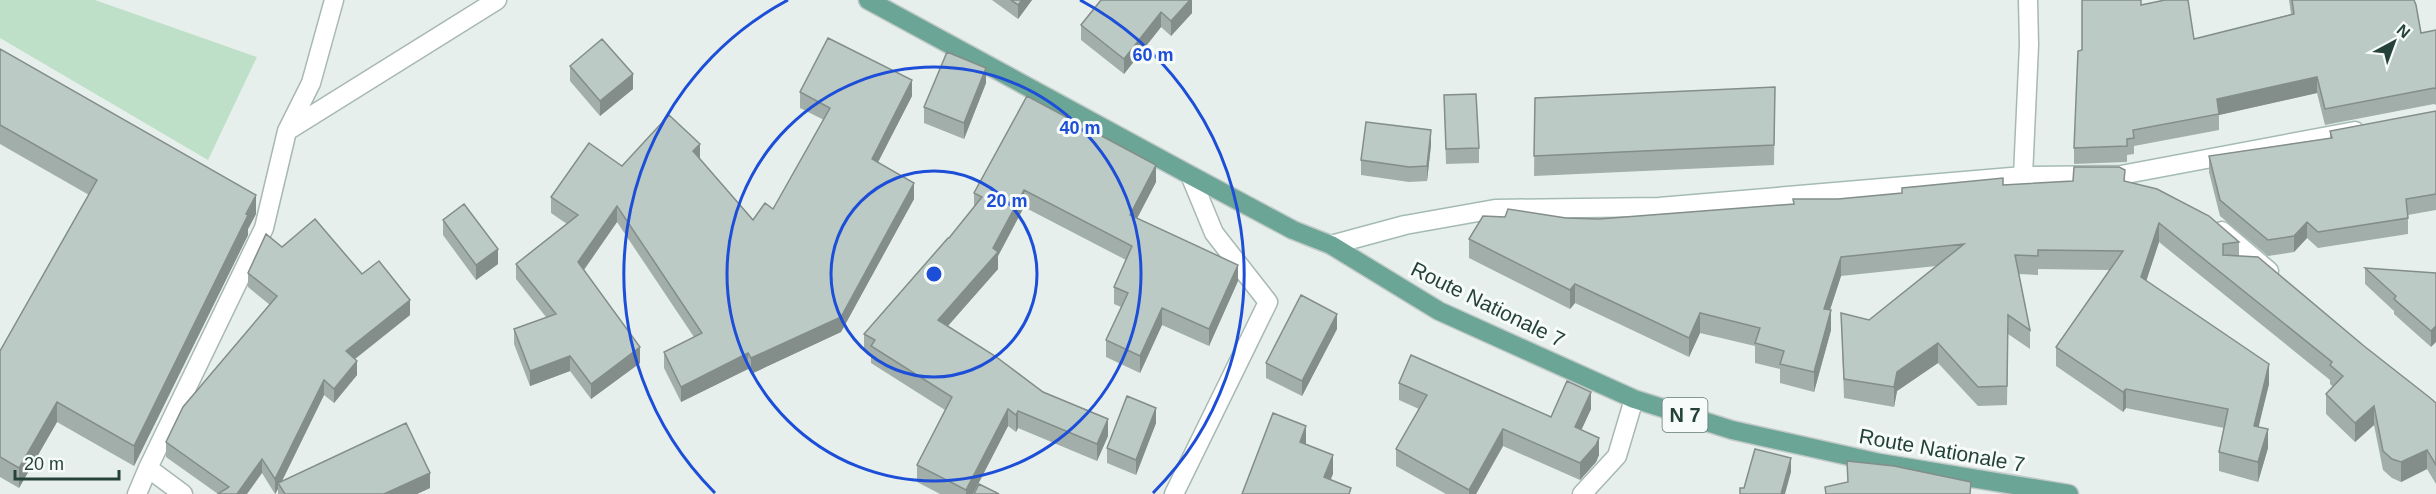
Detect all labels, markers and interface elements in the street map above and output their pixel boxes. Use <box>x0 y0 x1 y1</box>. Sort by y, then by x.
north arrow <box>2364 12 2424 72</box>
text: N <box>2394 21 2413 41</box>
text: 60 m <box>1132 45 1174 65</box>
text: 40 m <box>1059 118 1101 138</box>
text: 20 m <box>986 191 1028 211</box>
street label: Route Nationale 7 <box>1407 257 1569 351</box>
centre of rings <box>924 264 944 284</box>
road number: N 7 <box>1662 398 1708 432</box>
street label: Route Nationale 7 <box>1857 424 2027 476</box>
scale bar <box>15 443 118 481</box>
text: 20 m <box>24 454 64 474</box>

